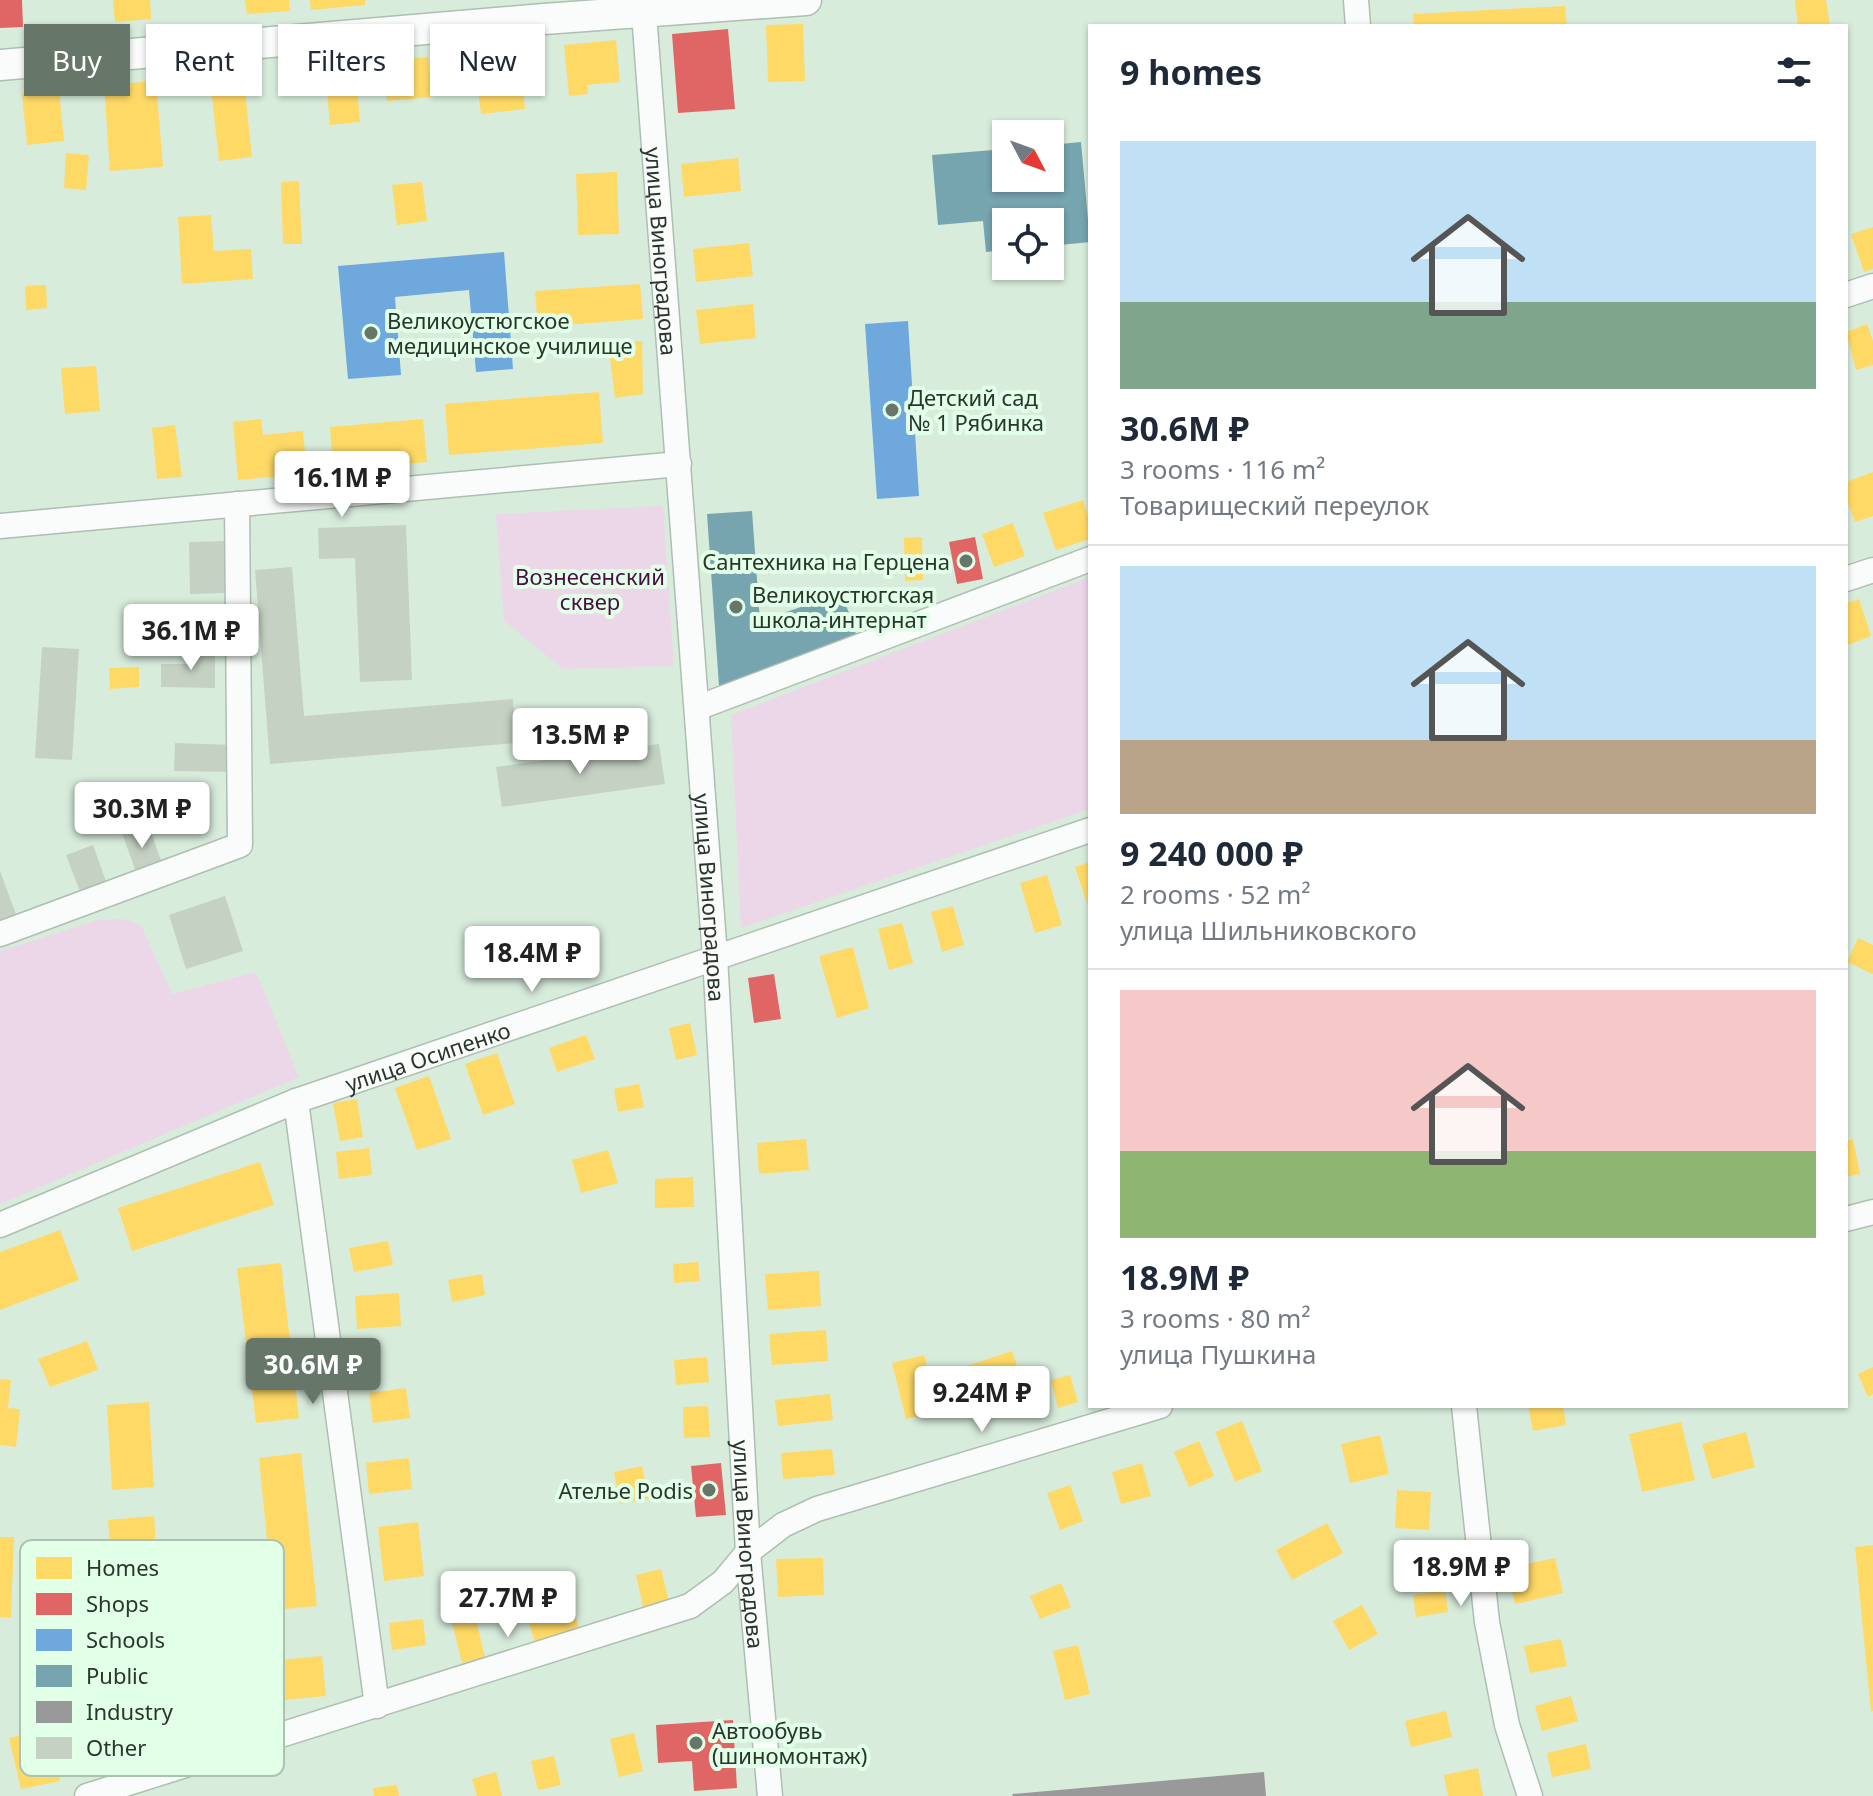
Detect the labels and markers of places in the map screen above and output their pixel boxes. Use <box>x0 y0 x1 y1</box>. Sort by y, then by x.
place label: Великоустюгское медицинское училище <box>387 305 633 360</box>
marker: Великоустюгское медицинское училище <box>362 324 380 342</box>
place label: Детский сад № 1 Рябинка <box>908 382 1044 437</box>
marker: Детский сад № 1 Рябинка <box>883 401 901 419</box>
pin: 16.1M ₽ <box>268 451 416 519</box>
place label: Сантехника на Герцена <box>702 546 950 576</box>
marker: Сантехника на Герцена <box>957 552 975 570</box>
place label: Великоустюгская школа-интернат <box>752 579 934 634</box>
marker: Великоустюгская школа-интернат <box>727 598 745 616</box>
pin: 36.1M ₽ <box>117 604 265 672</box>
pin: 13.5M ₽ <box>506 708 654 776</box>
pin: 30.3M ₽ <box>68 782 216 850</box>
pin: 18.4M ₽ <box>458 926 606 994</box>
pin: 30.6M ₽ <box>239 1338 387 1406</box>
pin: 9.24M ₽ <box>908 1366 1056 1434</box>
place label: Ателье Podis <box>558 1475 693 1505</box>
marker: Ателье Podis <box>700 1481 718 1499</box>
pin: 18.9M ₽ <box>1387 1540 1535 1608</box>
pin: 27.7M ₽ <box>434 1571 582 1639</box>
place label: Автообувь (шиномонтаж) <box>712 1715 867 1770</box>
marker: Автообувь (шиномонтаж) <box>687 1734 705 1752</box>

